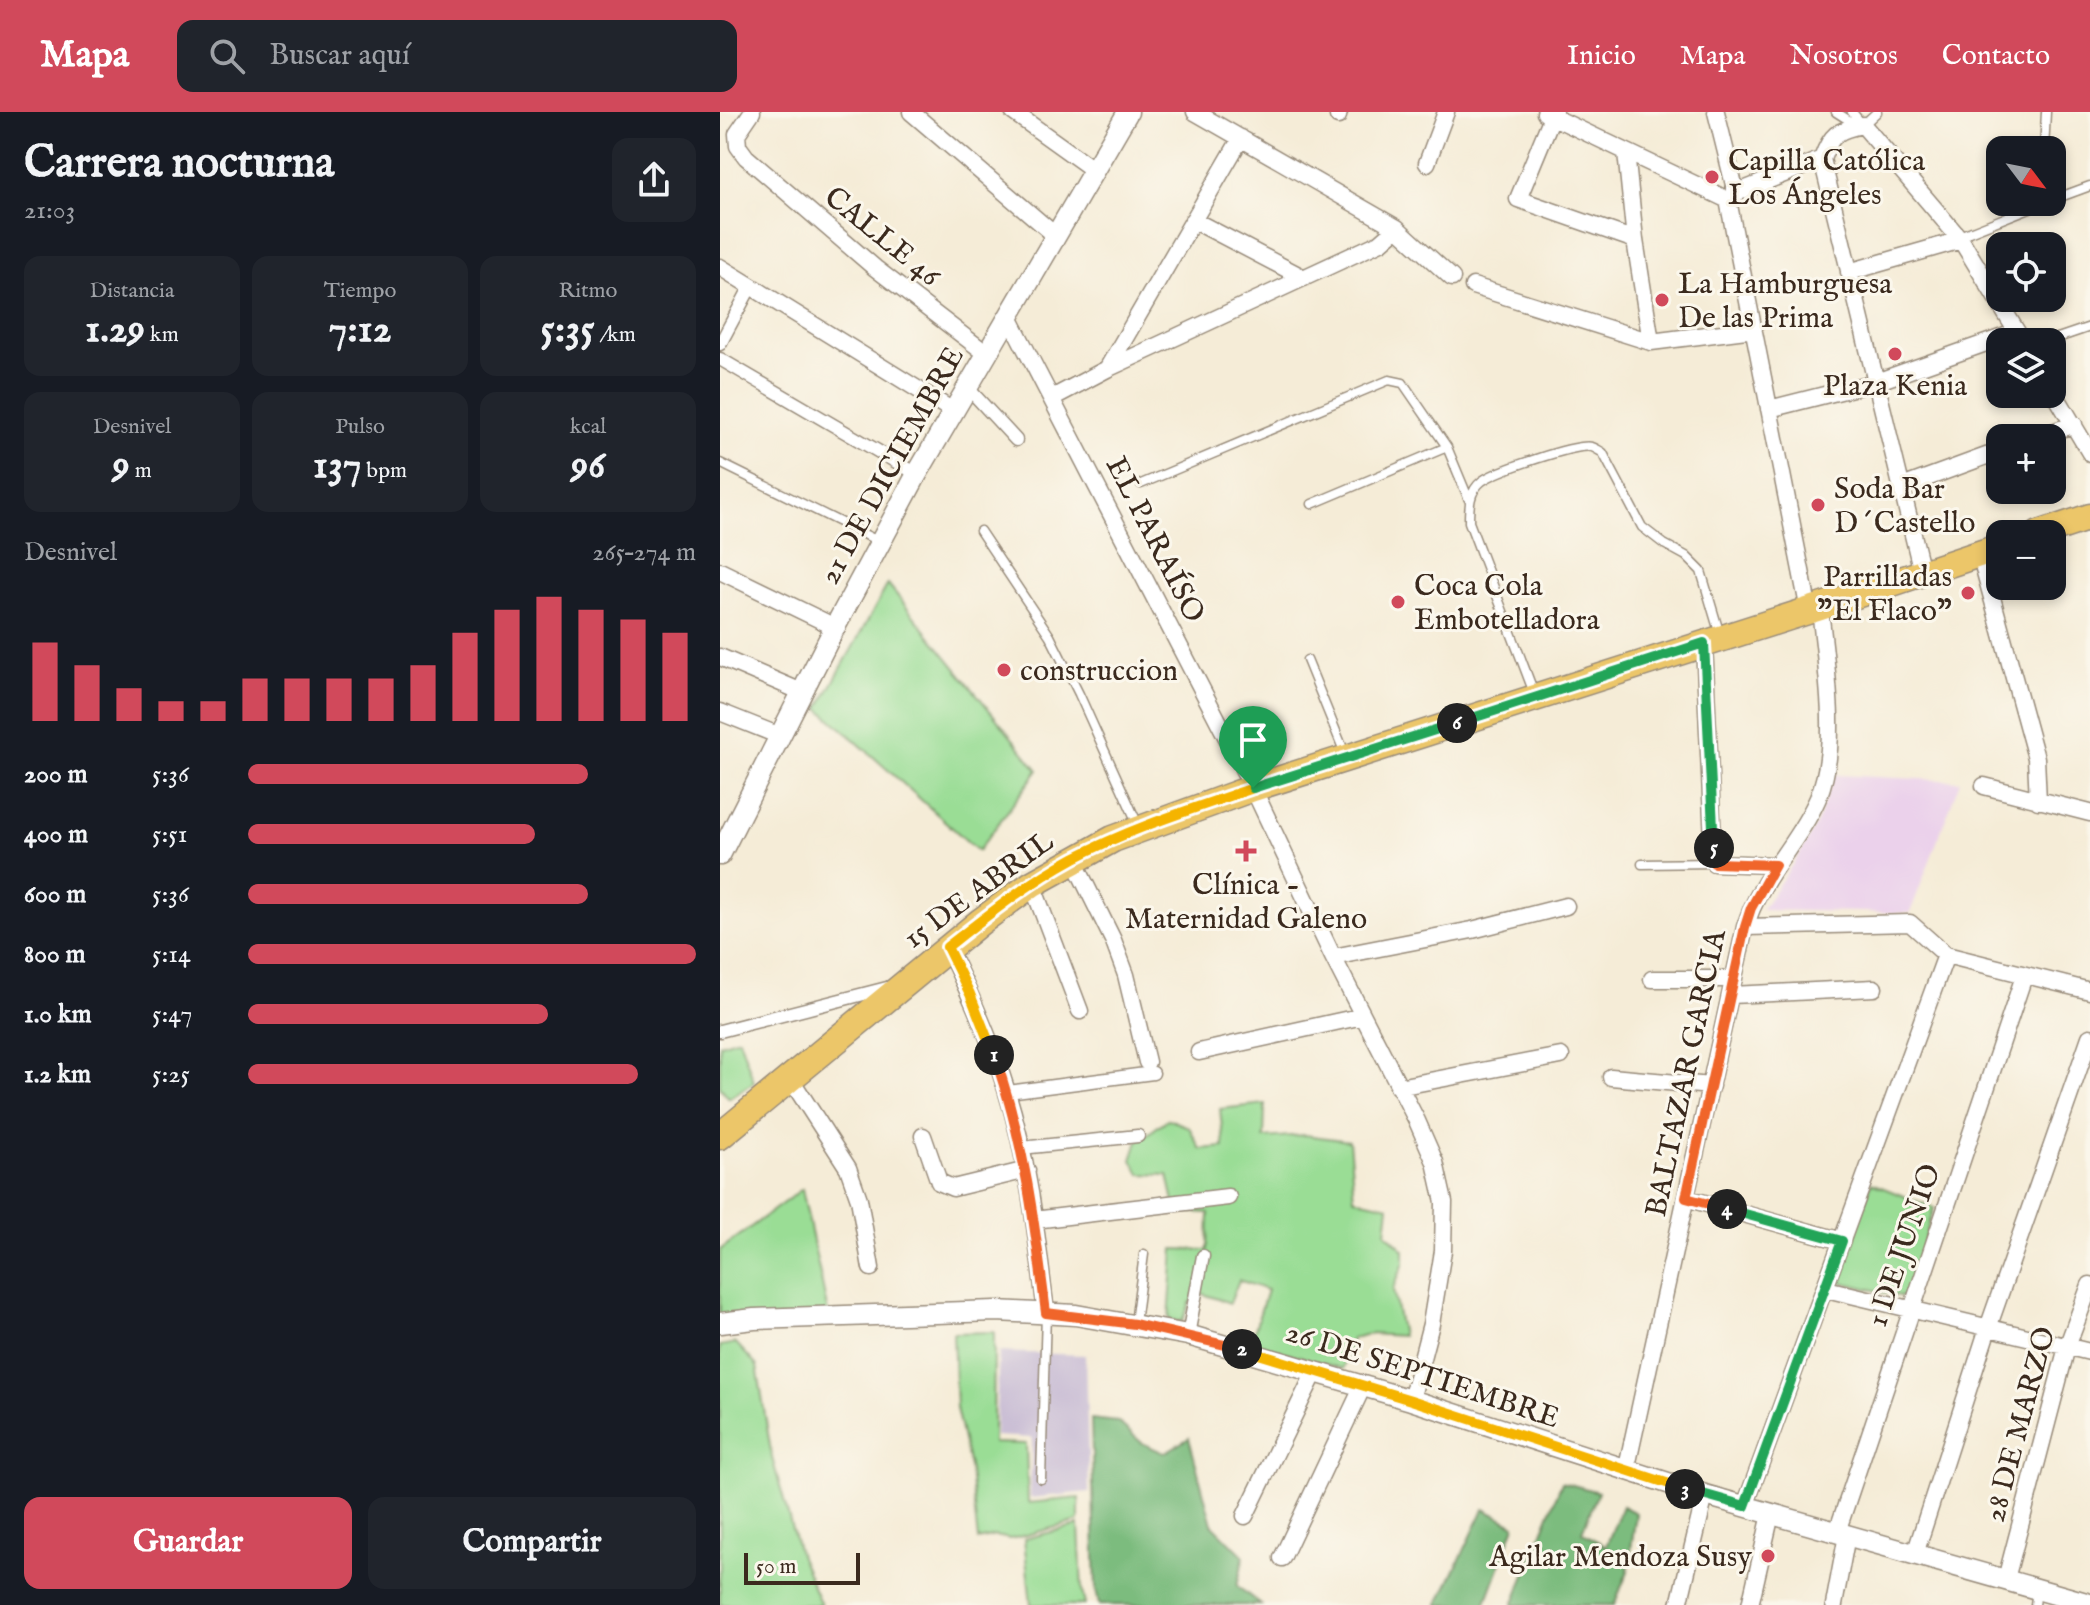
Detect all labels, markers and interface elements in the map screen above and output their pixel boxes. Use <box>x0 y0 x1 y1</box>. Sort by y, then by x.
search box <box>177 20 737 92</box>
text: Mapa <box>40 32 129 80</box>
icon: search <box>205 34 249 78</box>
text: Buscar aquí <box>269 37 410 75</box>
text: Inicio <box>1567 39 1636 74</box>
text: Mapa <box>1680 39 1746 74</box>
text: Nosotros <box>1790 39 1898 74</box>
text: Contacto <box>1942 39 2050 74</box>
text: Carrera nocturna <box>24 136 334 192</box>
north arrow <box>1986 136 2066 216</box>
map controls <box>1986 136 2066 600</box>
button: share <box>612 138 696 222</box>
place label: Capilla Católica Los Ángeles <box>1728 143 1925 215</box>
marker: Capilla Católica Los Ángeles <box>1703 168 1721 186</box>
street label: CALLE 46 <box>816 179 949 297</box>
text: 21:03 <box>24 194 75 227</box>
button: locate <box>1986 232 2066 312</box>
place label: La Hamburguesa De las Prima <box>1678 266 1892 338</box>
text: Distancia <box>90 277 174 305</box>
text: Tiempo <box>324 277 396 305</box>
text: Ritmo <box>559 277 617 305</box>
marker: La Hamburguesa De las Prima <box>1653 291 1671 309</box>
text: 1.29 <box>85 305 145 356</box>
text: 7:12 <box>329 305 391 356</box>
text: 5:35 <box>540 305 595 356</box>
text: km <box>145 321 179 349</box>
text: /km <box>595 321 636 349</box>
button: layers <box>1986 328 2066 408</box>
street label: 21 DE DICIEMBRE <box>812 341 974 591</box>
marker: Plaza Kenia <box>1886 345 1904 363</box>
place label: Plaza Kenia <box>1823 368 1967 406</box>
text: Desnivel <box>93 413 171 441</box>
text: Pulso <box>335 413 385 441</box>
text: kcal <box>570 413 606 441</box>
button: + <box>1986 424 2066 504</box>
text: 9 <box>112 441 130 492</box>
text: 137 <box>313 441 362 492</box>
text: 96 <box>571 441 605 492</box>
street label: EL PARAÍSO <box>1096 450 1212 629</box>
text: m <box>130 457 152 485</box>
text: bpm <box>362 457 407 485</box>
place label: Soda Bar D´Castello <box>1834 471 1975 543</box>
marker: Soda Bar D´Castello <box>1809 496 1827 514</box>
button: − <box>1986 520 2066 600</box>
text: Desnivel <box>24 536 117 569</box>
text: 265–274 m <box>592 536 696 569</box>
place label: Parrilladas "El Flaco" <box>1817 559 1952 631</box>
place label: Coca Cola Embotelladora <box>1414 568 1600 640</box>
marker: Parrilladas "El Flaco" <box>1959 584 1977 602</box>
marker: Coca Cola Embotelladora <box>1389 593 1407 611</box>
place label: construccion <box>1020 653 1178 691</box>
marker: construccion <box>995 661 1013 679</box>
pin: 6 <box>1437 703 1477 743</box>
pin <box>1219 706 1287 788</box>
text: 6 <box>1452 709 1462 737</box>
icon: arrive <box>1231 718 1275 762</box>
text: 200 m <box>24 758 88 791</box>
text: 5:36 <box>152 758 189 791</box>
text: 400 m <box>24 818 88 851</box>
text: 5:51 <box>152 818 187 851</box>
street label: 15 DE ABRIL <box>897 823 1062 958</box>
pin: 5 <box>1694 828 1734 868</box>
text: 5 <box>1710 834 1718 862</box>
marker: Clínica - Maternidad Galeno <box>1235 840 1257 862</box>
place label: Clínica - Maternidad Galeno <box>1125 867 1367 939</box>
text: 600 m <box>24 878 86 911</box>
text: 5:36 <box>152 878 189 911</box>
street label: BALTAZAR GARCIA <box>1638 926 1736 1221</box>
text: 800 m <box>24 938 86 971</box>
text: 5:14 <box>152 938 191 971</box>
text: 1.0 km <box>24 998 92 1031</box>
text: 5:47 <box>152 998 192 1031</box>
pin: 1 <box>974 1035 1014 1075</box>
text: 1 <box>990 1041 998 1069</box>
text: 1.2 km <box>24 1058 91 1091</box>
text: 5:25 <box>152 1058 190 1091</box>
street label: 1 DE JUNIO <box>1859 1159 1951 1332</box>
pin: 4 <box>1707 1189 1747 1229</box>
text: 4 <box>1722 1195 1732 1223</box>
street label: 26 DE SEPTIEMBRE <box>1281 1314 1564 1438</box>
street label: 28 DE MARZO <box>1977 1323 2065 1526</box>
pin: 2 <box>1222 1329 1262 1369</box>
text: 2 <box>1237 1335 1247 1363</box>
pin: 3 <box>1665 1469 1705 1509</box>
text: 3 <box>1681 1475 1689 1503</box>
button: Guardar <box>24 1497 352 1589</box>
button: Compartir <box>368 1497 696 1589</box>
place label: Agilar Mendoza Susy <box>1488 1539 1752 1577</box>
marker: Agilar Mendoza Susy <box>1759 1547 1777 1565</box>
scale bar <box>744 1549 860 1585</box>
text: 50 m <box>756 1553 797 1581</box>

